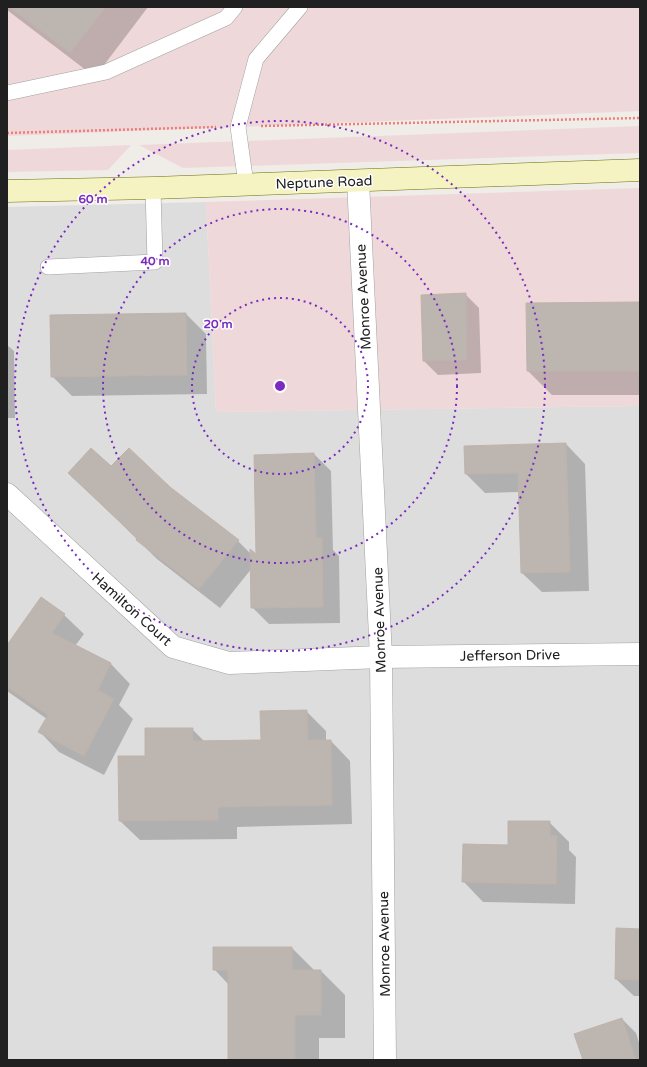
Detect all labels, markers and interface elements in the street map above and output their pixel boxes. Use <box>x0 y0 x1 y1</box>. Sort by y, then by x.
street label: Neptune Road <box>275 172 373 193</box>
text: 60 m <box>78 192 108 206</box>
street label: Monroe Avenue <box>352 244 375 350</box>
text: 40 m <box>140 254 170 268</box>
text: 20 m <box>203 317 233 331</box>
centre of rings <box>273 379 287 393</box>
street label: Monroe Avenue <box>369 567 390 673</box>
street label: Hamilton Court <box>88 569 176 650</box>
street label: Jefferson Drive <box>460 646 560 665</box>
street label: Monroe Avenue <box>375 891 394 997</box>

